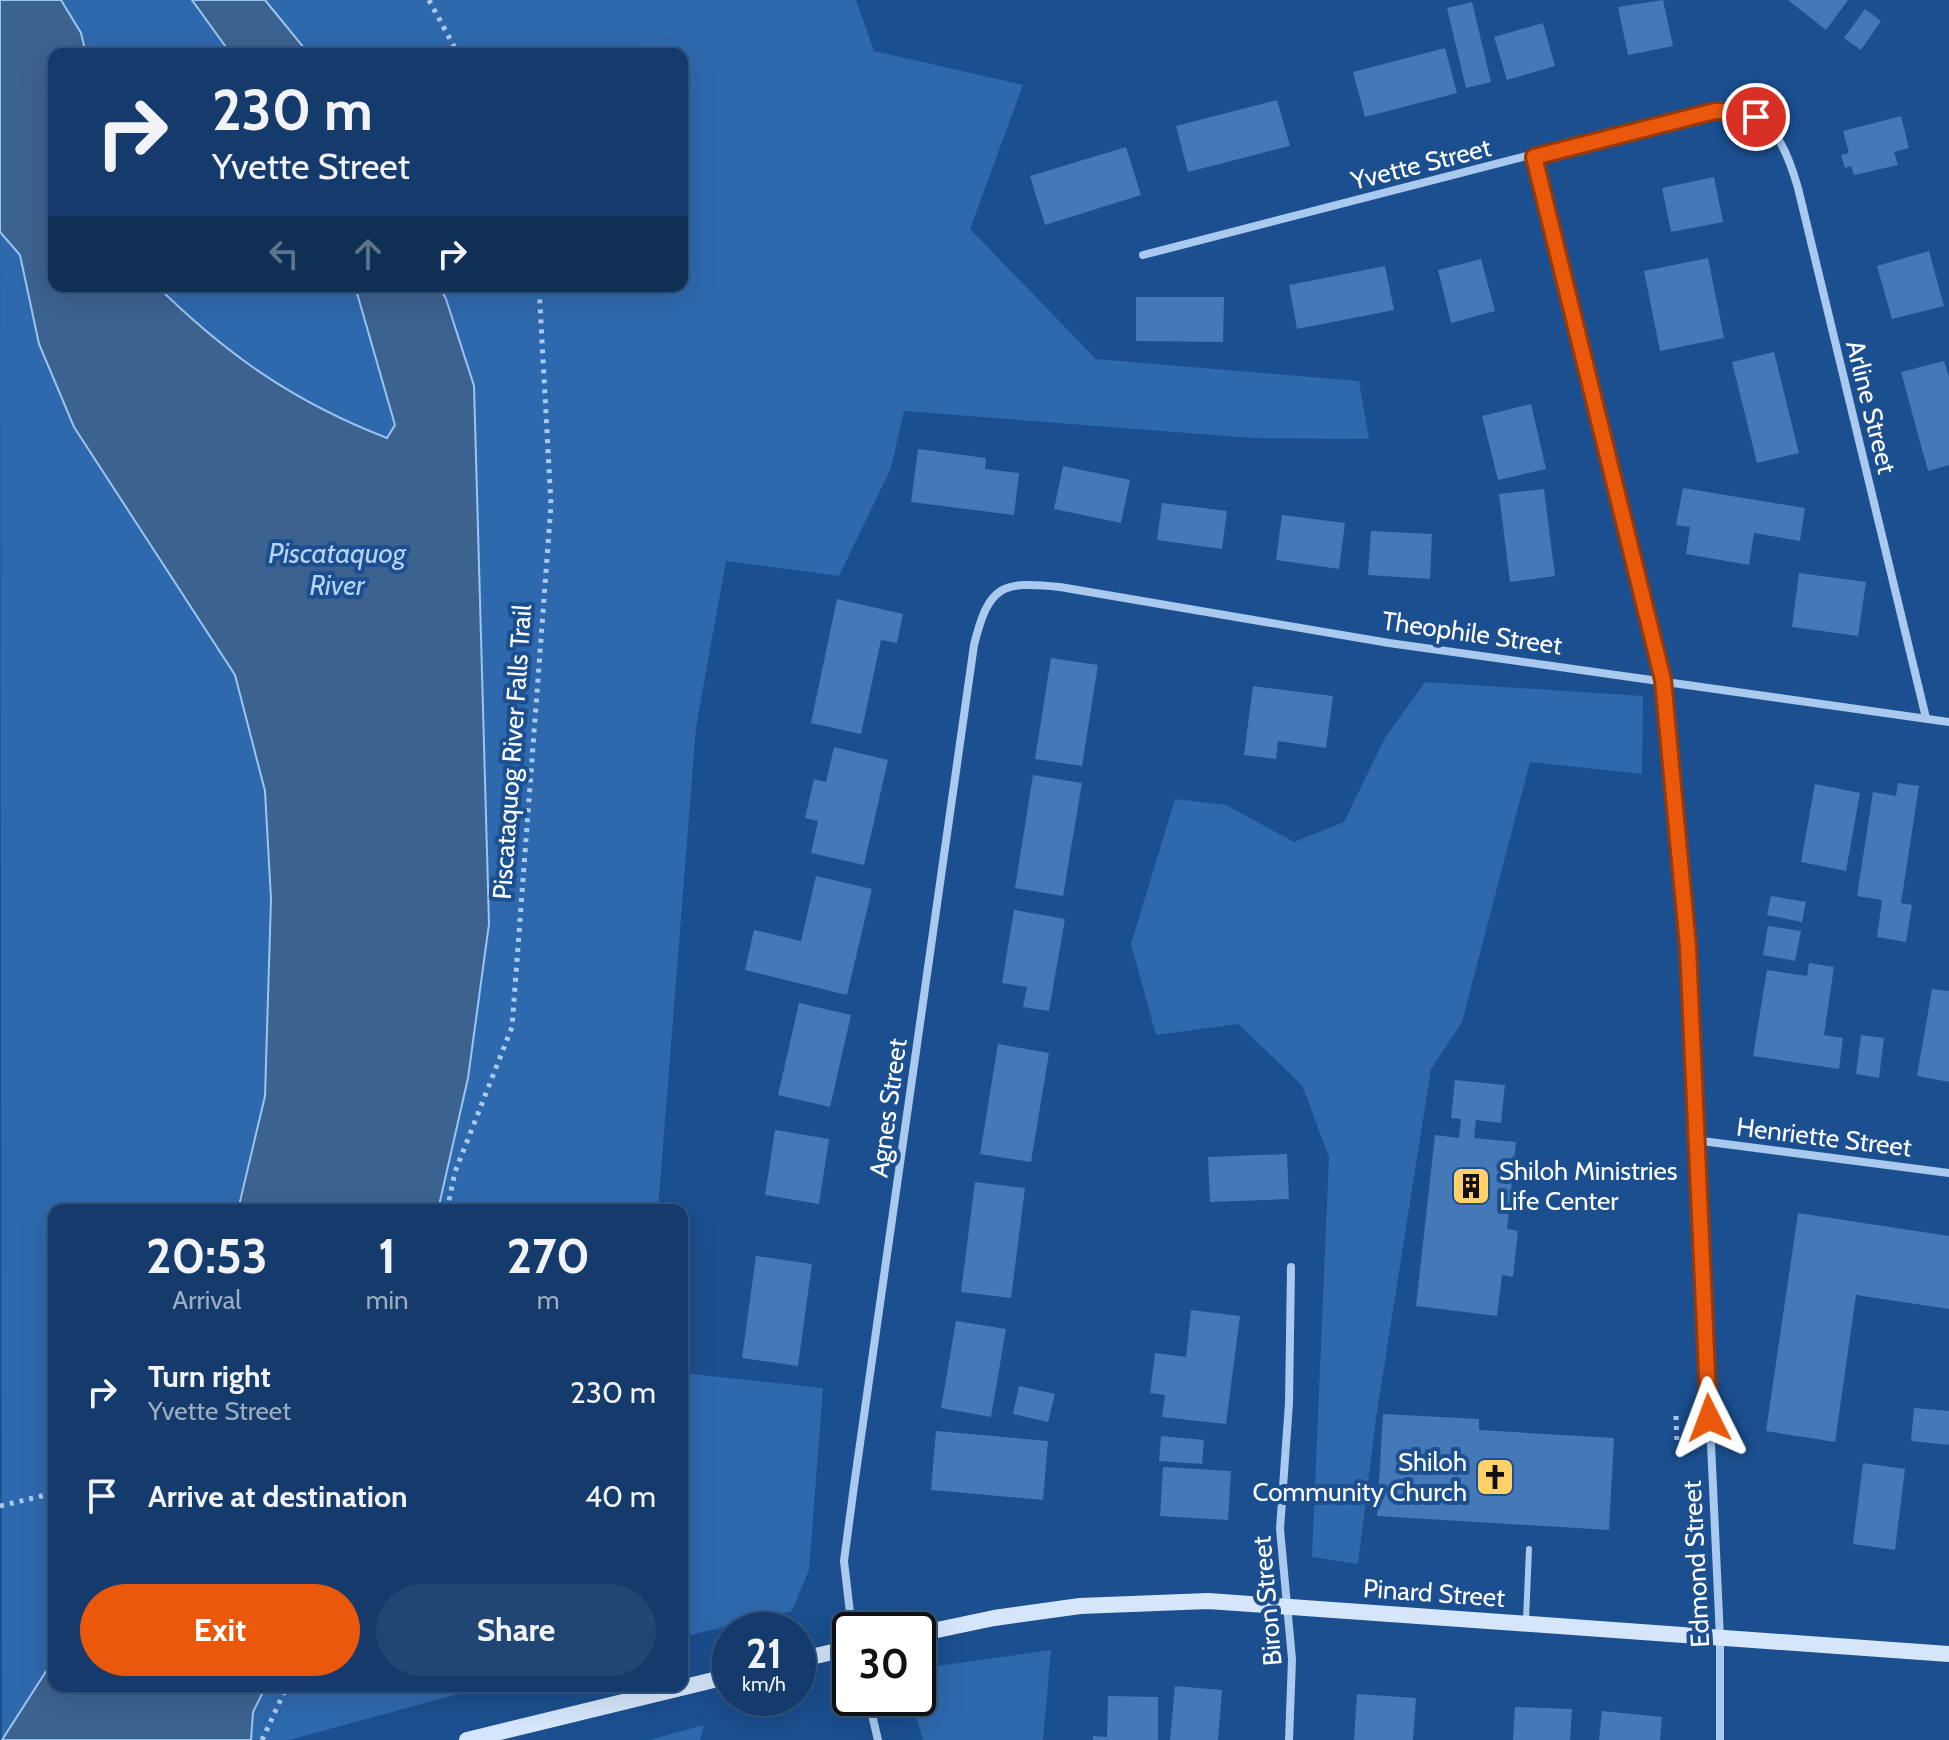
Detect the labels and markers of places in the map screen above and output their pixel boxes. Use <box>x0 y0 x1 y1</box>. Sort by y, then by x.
pin <box>1722 83 1790 151</box>
place label: Shiloh Ministries Life Center <box>1499 1155 1678 1217</box>
building icon: Shiloh Ministries Life Center <box>1450 1165 1492 1207</box>
place label: Shiloh Community Church <box>1253 1446 1467 1508</box>
church icon: Shiloh Community Church <box>1474 1456 1516 1498</box>

